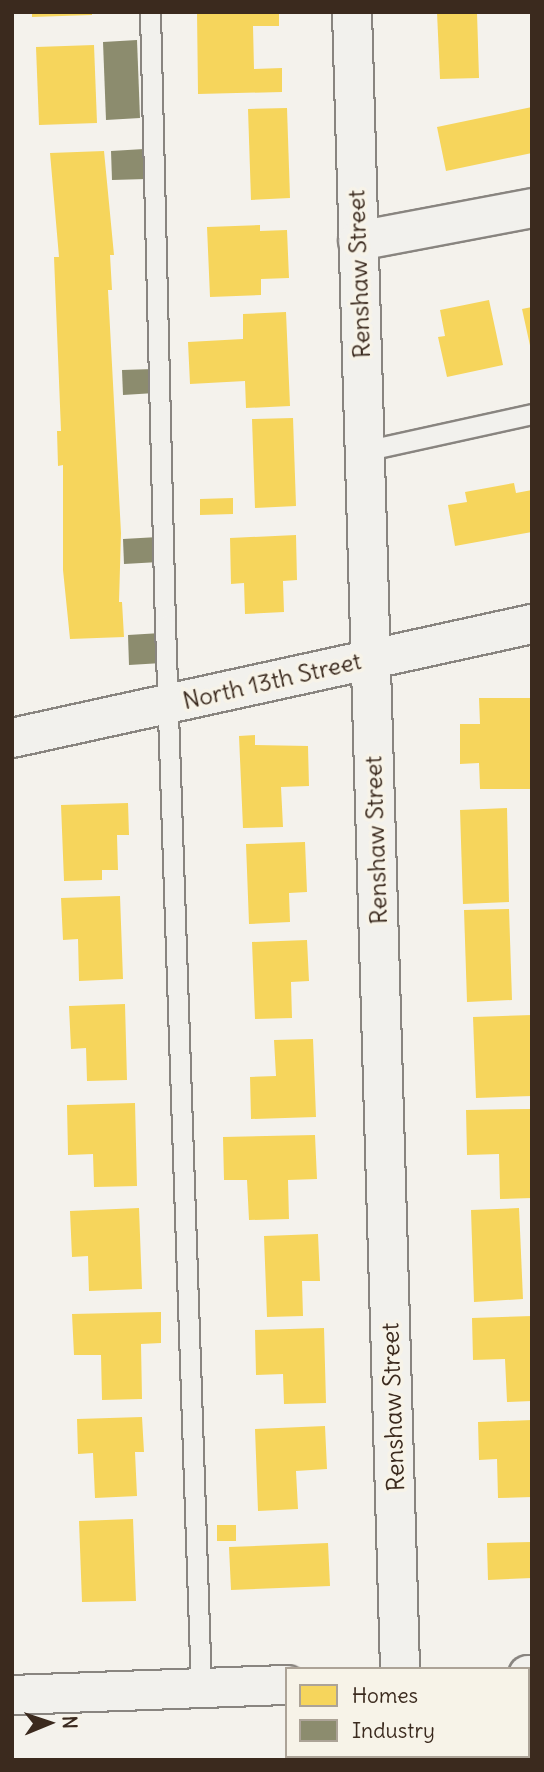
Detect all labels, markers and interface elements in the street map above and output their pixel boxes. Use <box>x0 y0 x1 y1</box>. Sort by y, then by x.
street label: Renshaw Street <box>342 189 376 359</box>
street label: North 13th Street <box>180 646 364 716</box>
street label: Renshaw Street <box>359 755 393 925</box>
street label: Renshaw Street <box>376 1322 410 1492</box>
legend <box>285 1667 530 1758</box>
text: Homes <box>352 1682 418 1709</box>
north arrow <box>14 1688 84 1758</box>
text: N <box>58 1715 82 1729</box>
text: Industry <box>352 1717 435 1744</box>

